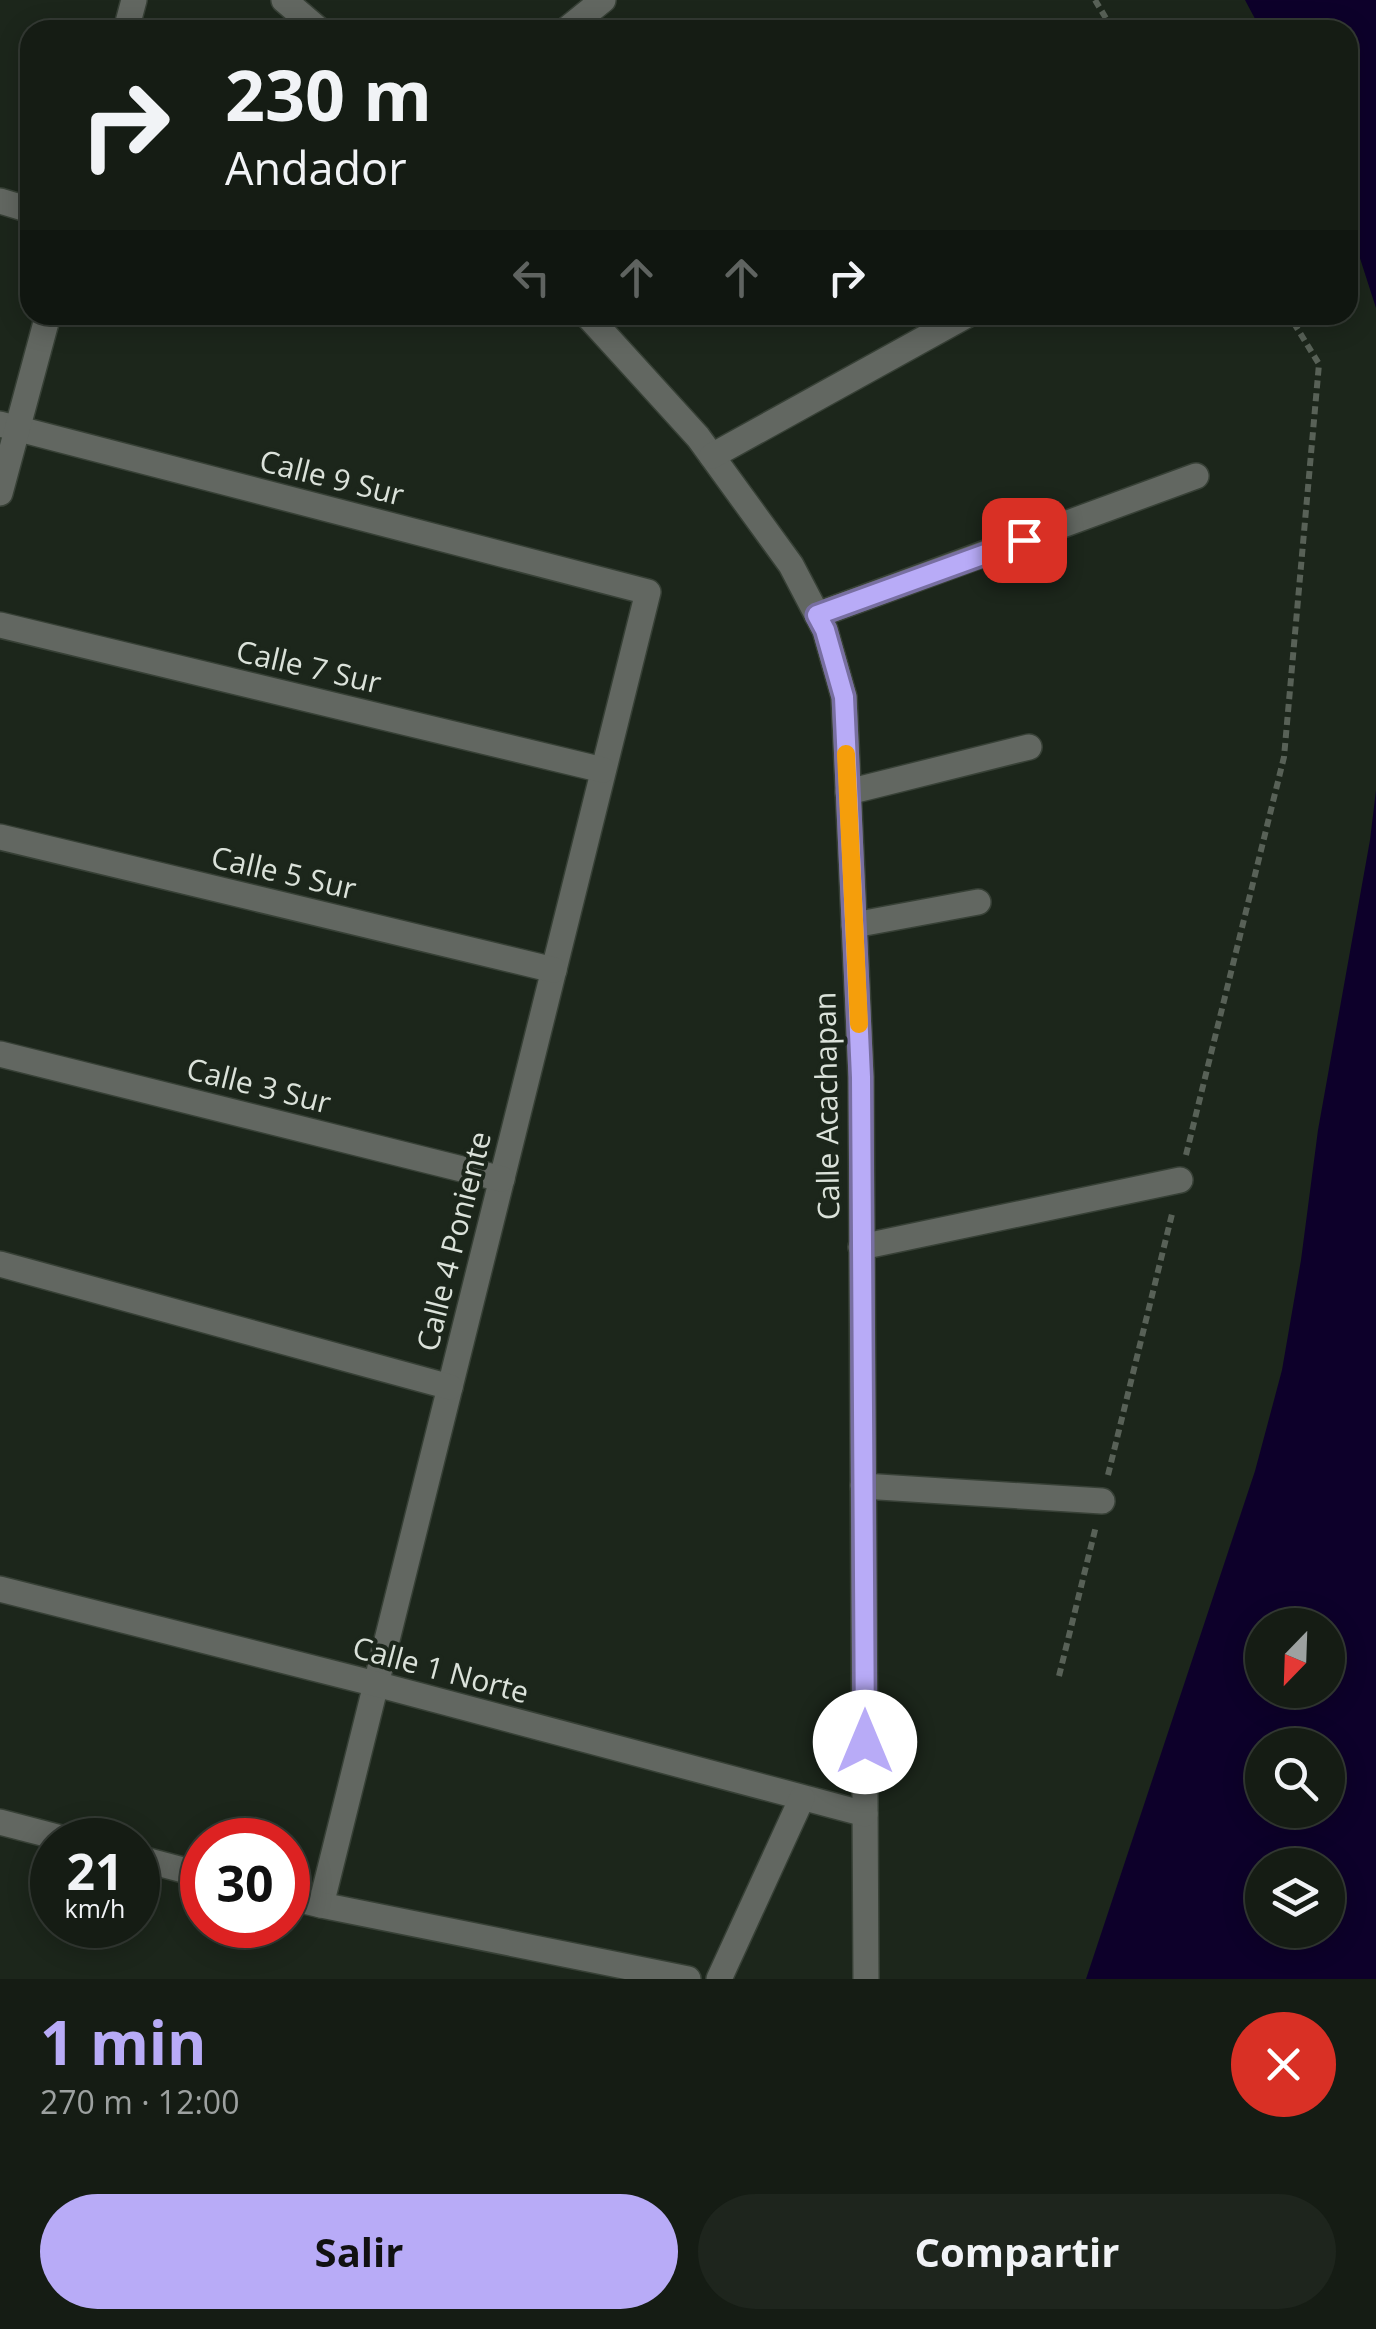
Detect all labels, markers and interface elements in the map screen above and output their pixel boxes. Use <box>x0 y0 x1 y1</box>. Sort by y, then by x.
text: 230 m <box>225 46 432 142</box>
icon: right <box>60 60 190 190</box>
text: Andador <box>225 137 407 198</box>
icon: left <box>504 250 559 305</box>
icon: ahead <box>609 250 664 305</box>
icon: ahead <box>714 250 769 305</box>
icon: right <box>819 250 874 305</box>
street label: Calle 9 Sur <box>256 439 408 515</box>
pin <box>982 498 1067 583</box>
icon: arrive <box>997 513 1052 568</box>
street label: Calle 7 Sur <box>233 629 385 703</box>
street label: Calle 5 Sur <box>208 835 360 909</box>
street label: Calle Acachapan <box>804 992 848 1220</box>
street label: Calle 3 Sur <box>183 1047 335 1123</box>
street label: Calle 4 Poniente <box>406 1127 500 1355</box>
north arrow <box>1245 1608 1345 1708</box>
map controls <box>1245 1608 1345 1948</box>
street label: Calle 1 Norte <box>348 1626 534 1712</box>
position arrow <box>813 1690 917 1794</box>
button: search <box>1245 1728 1345 1828</box>
speed limit sign: 30 <box>180 1818 310 1948</box>
text: 21 <box>66 1837 124 1905</box>
button: layers <box>1245 1848 1345 1948</box>
text: km/h <box>65 1891 125 1925</box>
text: 1 min <box>40 2001 207 2083</box>
button: close <box>1231 2012 1336 2117</box>
text: 270 m · 12:00 <box>40 2080 239 2123</box>
button: Salir <box>40 2194 678 2309</box>
button: Compartir <box>698 2194 1336 2309</box>

